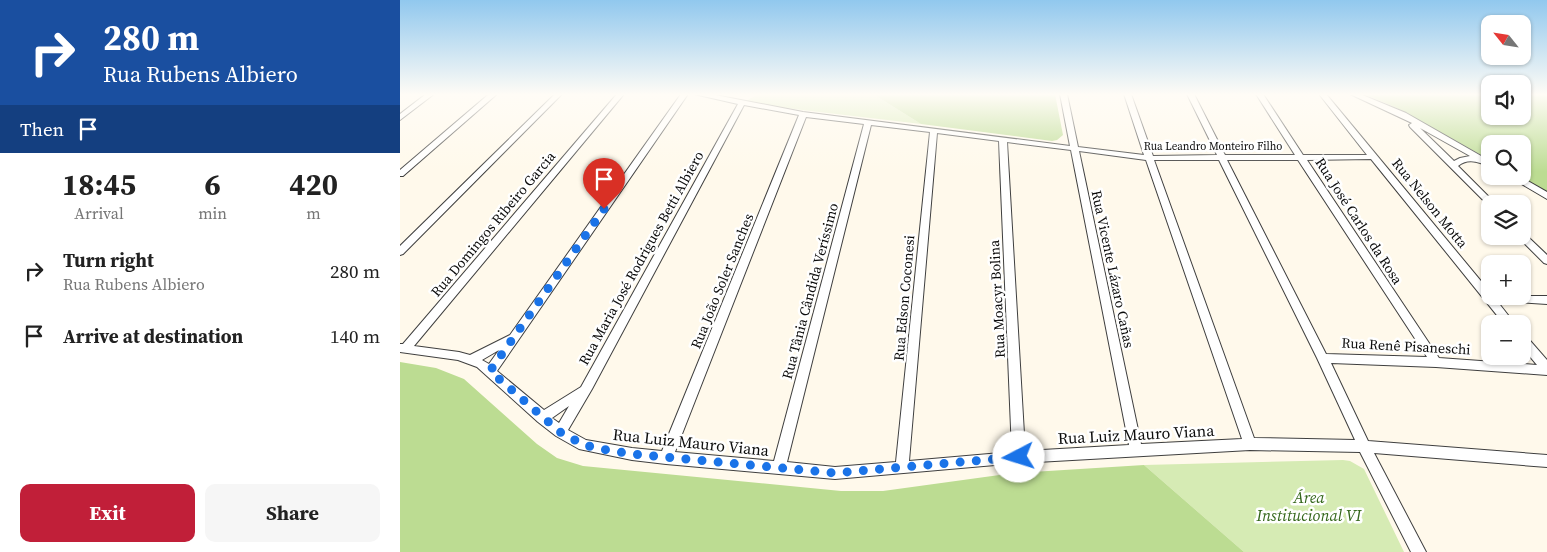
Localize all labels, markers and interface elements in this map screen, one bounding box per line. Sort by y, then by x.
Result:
text: 280 m [103,14,199,62]
north arrow [1481,15,1531,65]
map controls [1481,15,1531,365]
icon: right [20,20,85,85]
text: Rua Rubens Albiero [103,59,298,89]
button: sound [1481,75,1531,125]
icon: arrive [74,115,102,143]
text: Then [20,116,64,142]
button: search [1481,135,1531,185]
street label: Rua Leandro Monteiro Filho [1144,139,1282,154]
street label: Rua Domingos Ribeiro Garcia [426,146,561,301]
street label: Rua Maria José Rodrigues Betti Albiero [574,147,709,369]
street label: Rua José Carlos da Rosa [1310,154,1408,289]
street label: Rua Nelson Motta [1387,154,1473,253]
pin [583,158,625,209]
text: 18:45 [62,164,136,205]
text: 6 [204,164,221,205]
text: 420 [289,164,338,205]
icon: arrive [590,165,618,193]
street label: Rua Vicente Lázaro Cañas [1086,188,1140,350]
button: layers [1481,195,1531,245]
street label: Rua Tânia Cândida Veríssimo [777,200,843,381]
text: Arrival [74,202,124,224]
text: min [198,202,227,224]
text: m [306,202,321,224]
street label: Rua João Soler Sanches [686,210,758,352]
street label: Rua Edson Coconesi [889,234,919,362]
street label: Rua Moacyr Bolina [984,239,1010,359]
text: Turn right [63,247,154,273]
button: + [1481,255,1531,305]
icon: right [20,257,48,285]
text: 280 m [330,258,380,284]
text: Rua Rubens Albiero [63,273,205,295]
button: − [1481,315,1531,365]
icon: arrive [20,322,48,350]
text: Arrive at destination [63,323,243,349]
text: 140 m [330,323,380,349]
street label: Rua Renê Pisaneschi [1341,333,1471,359]
street label: Rua Luiz Mauro Viana [1057,419,1216,449]
street label: Rua Luiz Mauro Viana [612,423,771,461]
position arrow [992,430,1044,482]
button: Exit [20,484,195,542]
button: Share [205,484,380,542]
park label: Área Institucional VI [1256,486,1363,526]

